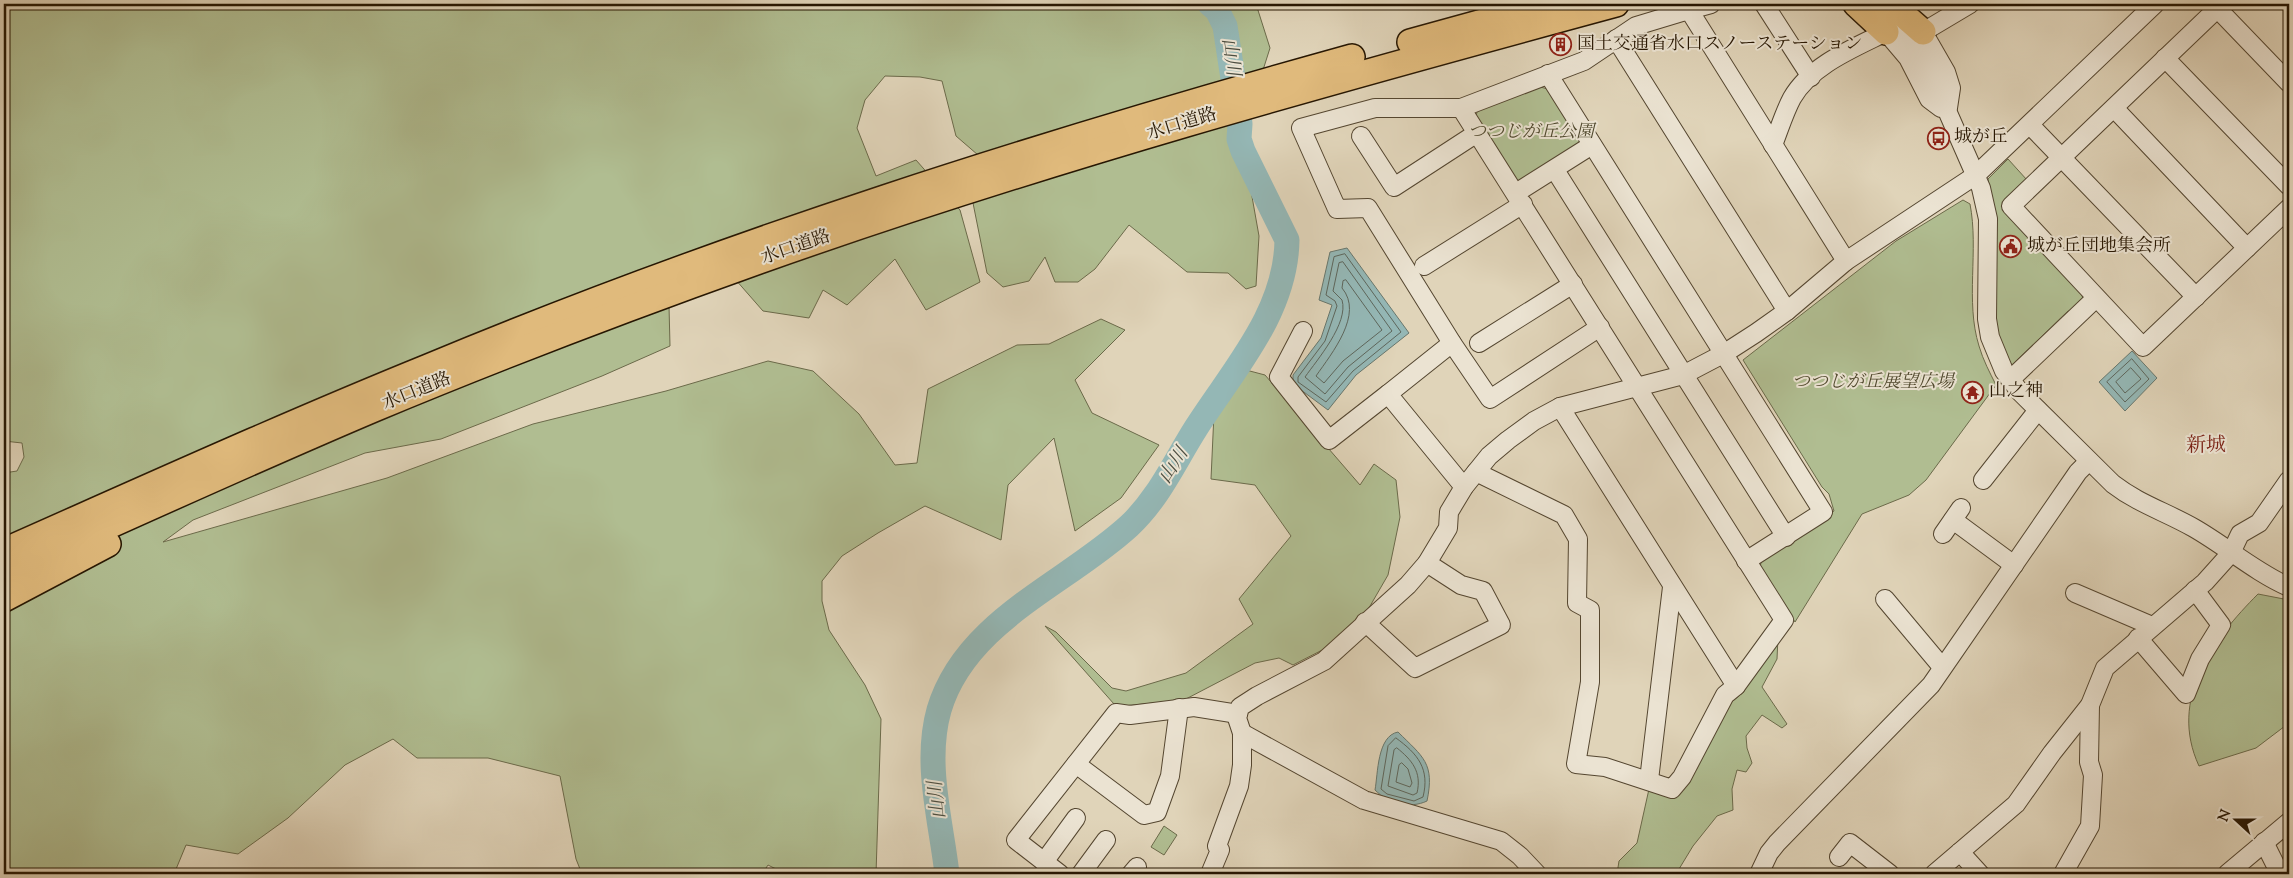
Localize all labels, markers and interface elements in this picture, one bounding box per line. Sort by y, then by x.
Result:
place label: 国土交通省水口スノーステーション [1577,32,1862,58]
building icon: 国土交通省水口スノーステーション [1549,33,1573,57]
water label: 山川 [1214,36,1246,80]
street label: 水口道路 [1144,102,1220,148]
park label: つつじが丘公園 [1468,120,1597,146]
place label: 城が丘 [1954,125,2008,151]
bus stop icon: 城が丘 [1926,126,1950,150]
street label: 水口道路 [758,224,834,272]
place label: 城が丘団地集会所 [2027,234,2171,260]
public building icon: 城が丘団地集会所 [1999,235,2023,259]
street label: 水口道路 [379,366,455,418]
park label: つつじが丘展望広場 [1792,370,1956,396]
place label: 山之神 [1989,379,2043,405]
temple icon: 山之神 [1961,380,1985,404]
district label: 新城 [2186,432,2226,461]
water label: 山川 [1152,441,1197,489]
water label: 山川 [922,778,953,820]
north arrow [2210,796,2260,846]
text: N [2214,807,2237,825]

